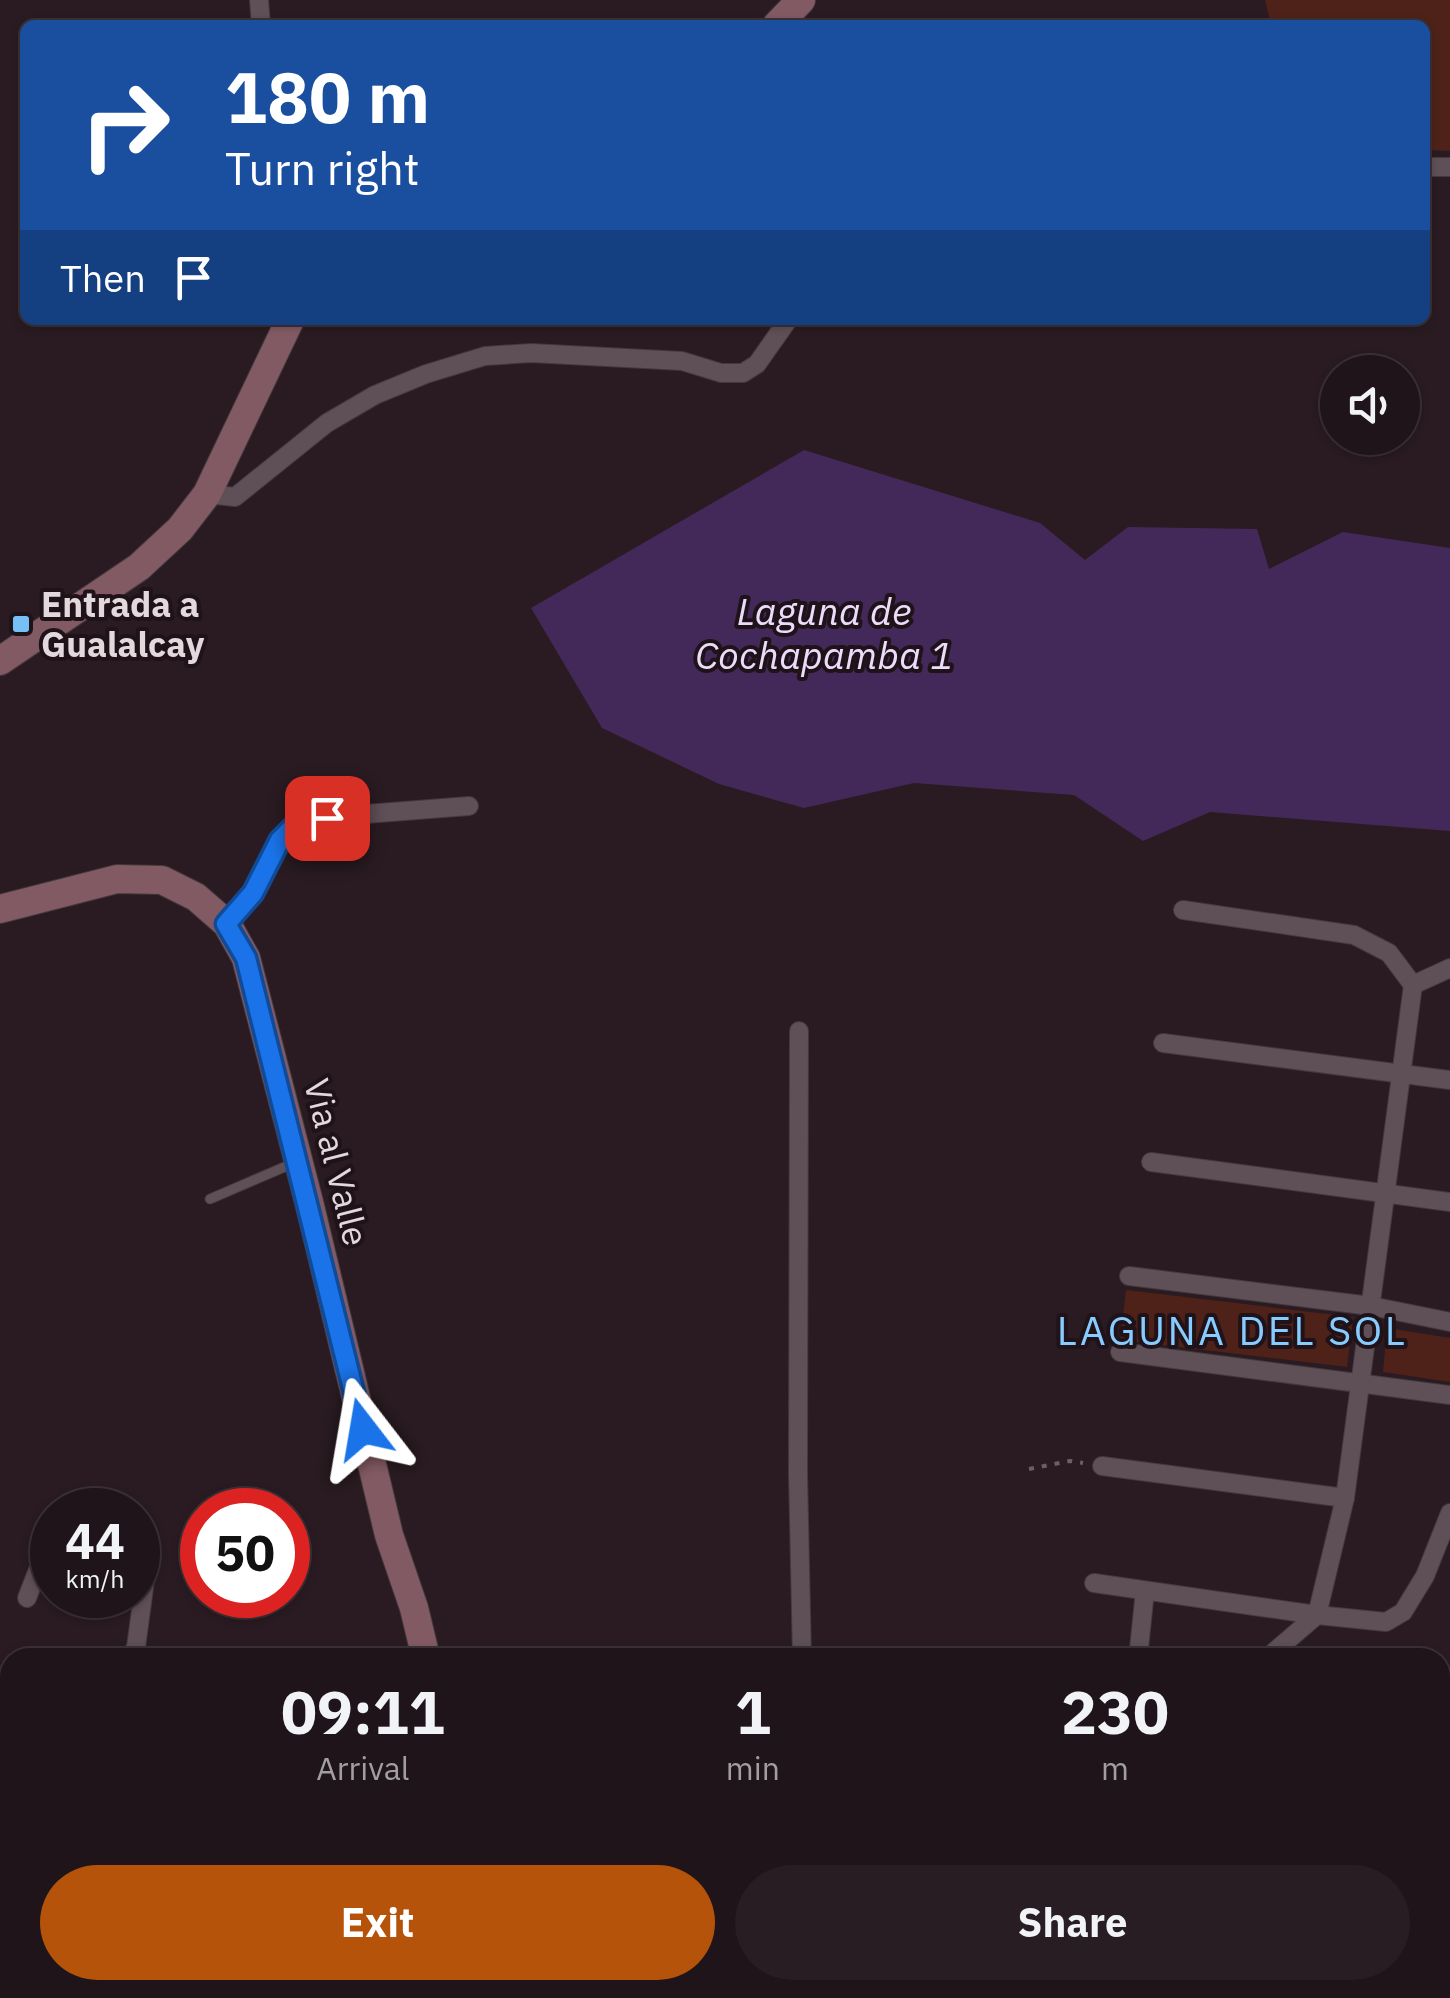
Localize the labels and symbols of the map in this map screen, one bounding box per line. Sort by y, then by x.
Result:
place label: Entrada a Gualalcay [41,581,205,667]
water label: Laguna de Cochapamba 1 [695,586,953,679]
marker: Entrada a Gualalcay [10,613,32,635]
pin [285,776,370,861]
street label: Via al Valle [294,1074,380,1250]
district label: LAGUNA DEL SOL [1057,1304,1407,1356]
position arrow [311,1377,415,1481]
speed limit sign: 50 [180,1488,310,1618]

